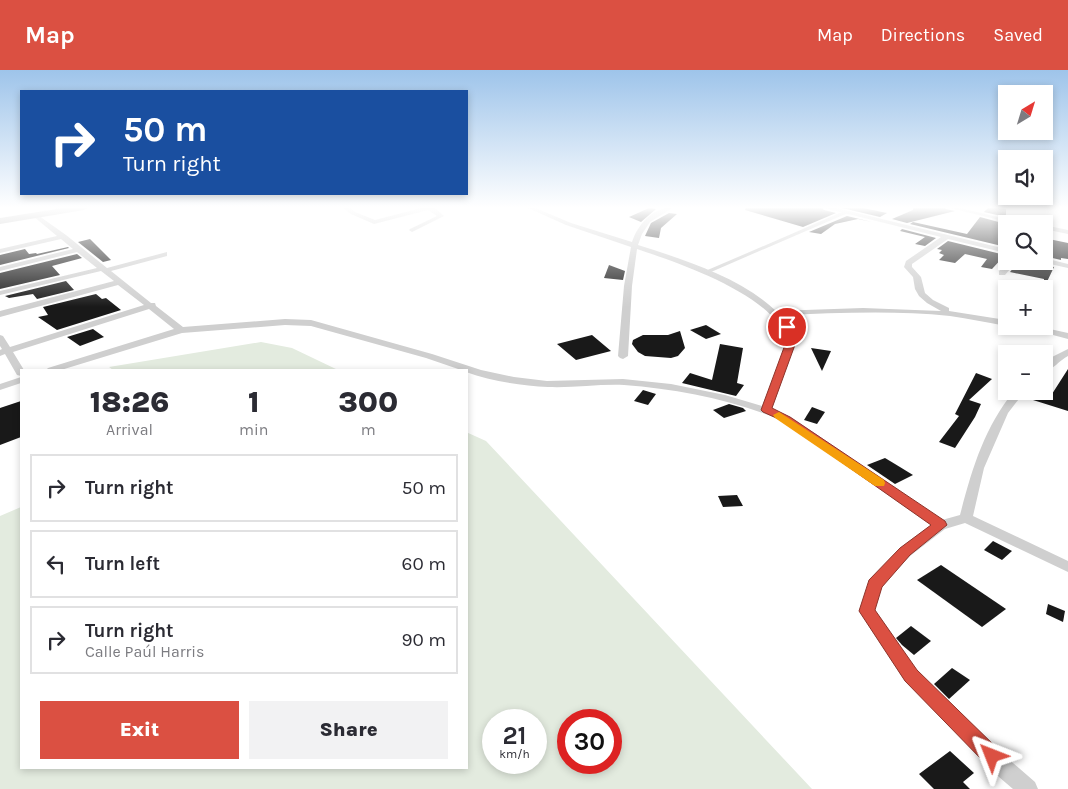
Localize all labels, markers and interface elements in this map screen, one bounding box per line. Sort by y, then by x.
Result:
text: Map [25,21,75,49]
text: Map [817,24,853,46]
text: Directions [881,24,965,46]
text: Saved [993,24,1043,46]
north arrow [998,85,1052,140]
map controls [998,85,1053,400]
text: 50 m [123,109,208,150]
icon: right [40,110,105,175]
button: sound [998,150,1053,205]
text: Turn right [123,151,221,177]
button: search [998,215,1053,270]
button: + [998,280,1053,335]
pin [766,306,808,348]
icon: arrive [773,313,801,341]
button: − [998,345,1053,400]
text: 18:26 [90,384,169,420]
text: 1 [248,384,259,420]
text: 300 [338,384,398,420]
text: Arrival [106,420,153,439]
text: min [239,420,268,439]
text: m [361,420,376,439]
icon: right [42,474,70,502]
text: Turn right [85,477,174,499]
text: 50 m [402,477,446,499]
icon: left [42,550,70,578]
text: Turn left [85,553,160,575]
text: 60 m [402,553,446,575]
text: Turn right [85,620,174,642]
icon: right [42,626,70,654]
text: 90 m [401,629,446,651]
text: Calle Paúl Harris [85,642,204,661]
button: Exit [40,701,239,759]
button: Share [249,701,448,759]
speed limit sign: 30 [557,709,622,774]
text: 21 [502,721,527,750]
position arrow [965,729,1017,781]
text: km/h [499,747,530,761]

